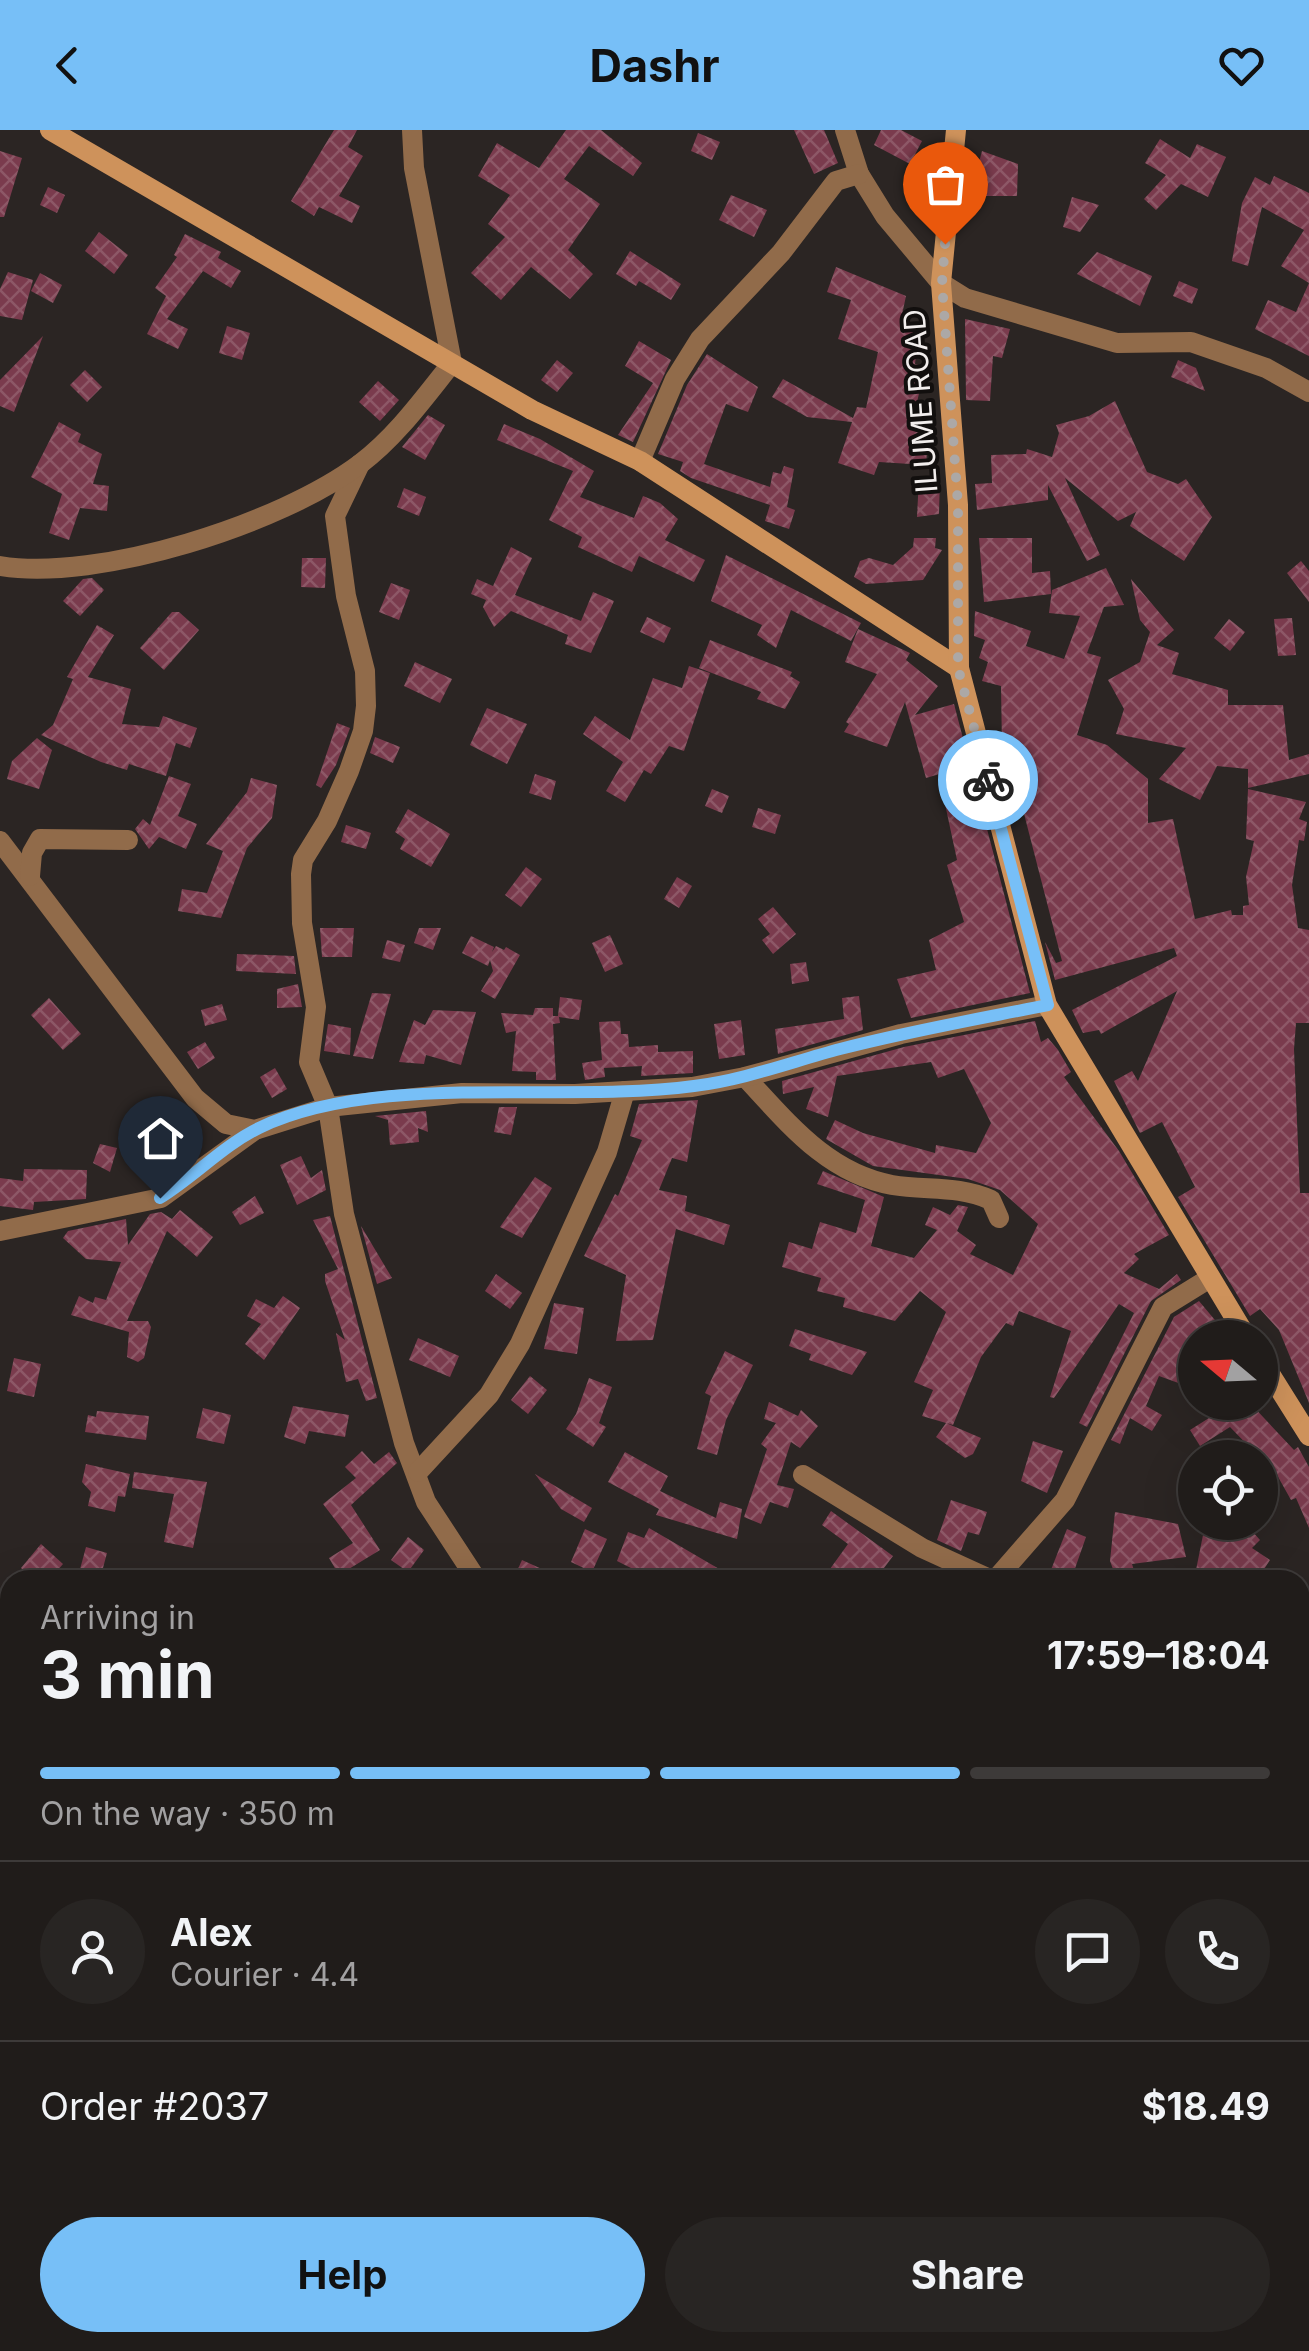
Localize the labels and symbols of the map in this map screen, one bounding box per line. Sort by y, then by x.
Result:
pin [903,142,988,245]
street label: ILUME ROAD [896,308,944,494]
courier [938,730,1038,830]
pin [118,1096,203,1199]
north arrow [1178,1320,1278,1420]

